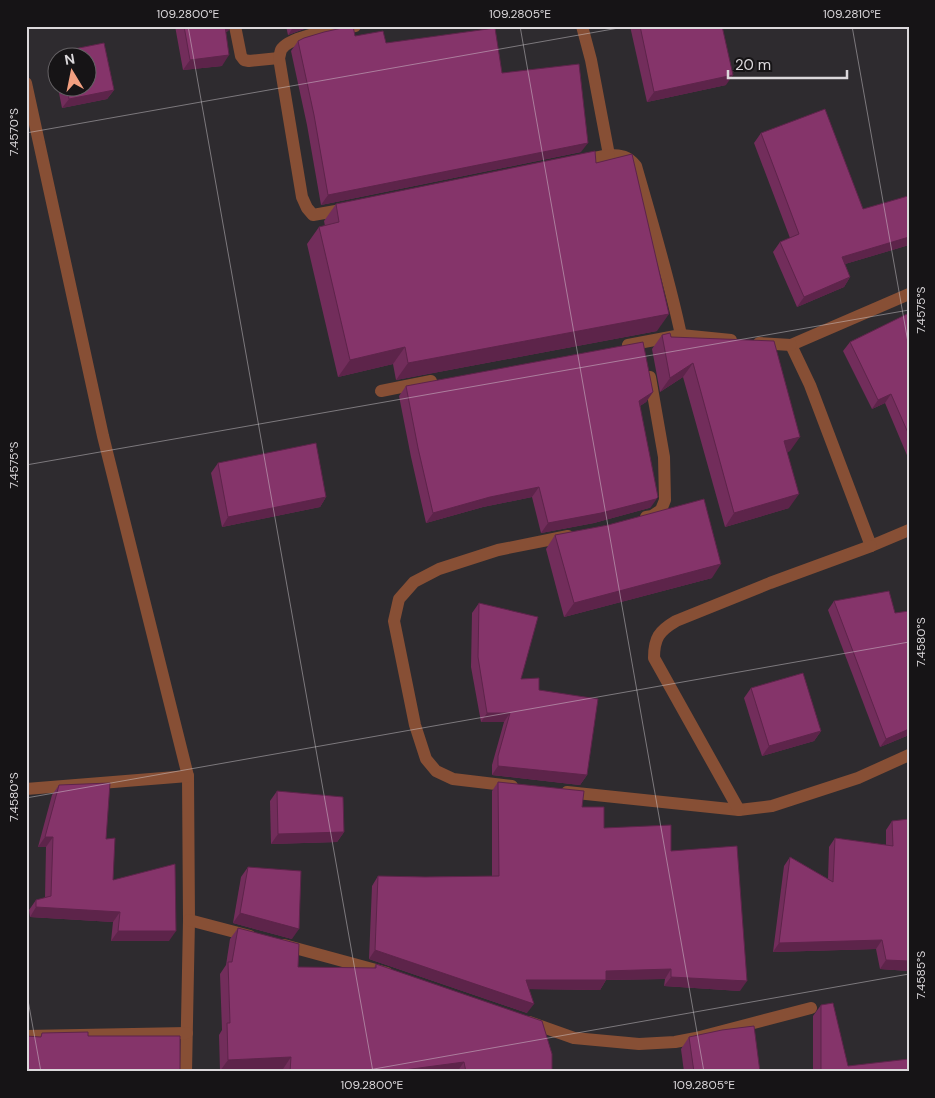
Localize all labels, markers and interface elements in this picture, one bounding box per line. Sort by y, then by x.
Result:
text: 109.2800°E [157,6,220,22]
text: 109.2805°E [489,6,551,22]
text: 109.2810°E [823,6,881,22]
north arrow [48,48,98,98]
scale bar [728,48,846,80]
text: N [63,49,76,69]
text: 20 m [735,55,771,75]
text: 7.4570°S [6,108,22,156]
text: 7.4575°S [913,287,929,333]
text: 7.4575°S [6,442,22,488]
text: 7.4580°S [913,617,929,667]
text: 7.4580°S [6,772,22,822]
text: 7.4585°S [913,951,929,999]
text: 109.2800°E [341,1077,404,1093]
text: 109.2805°E [673,1077,735,1093]

